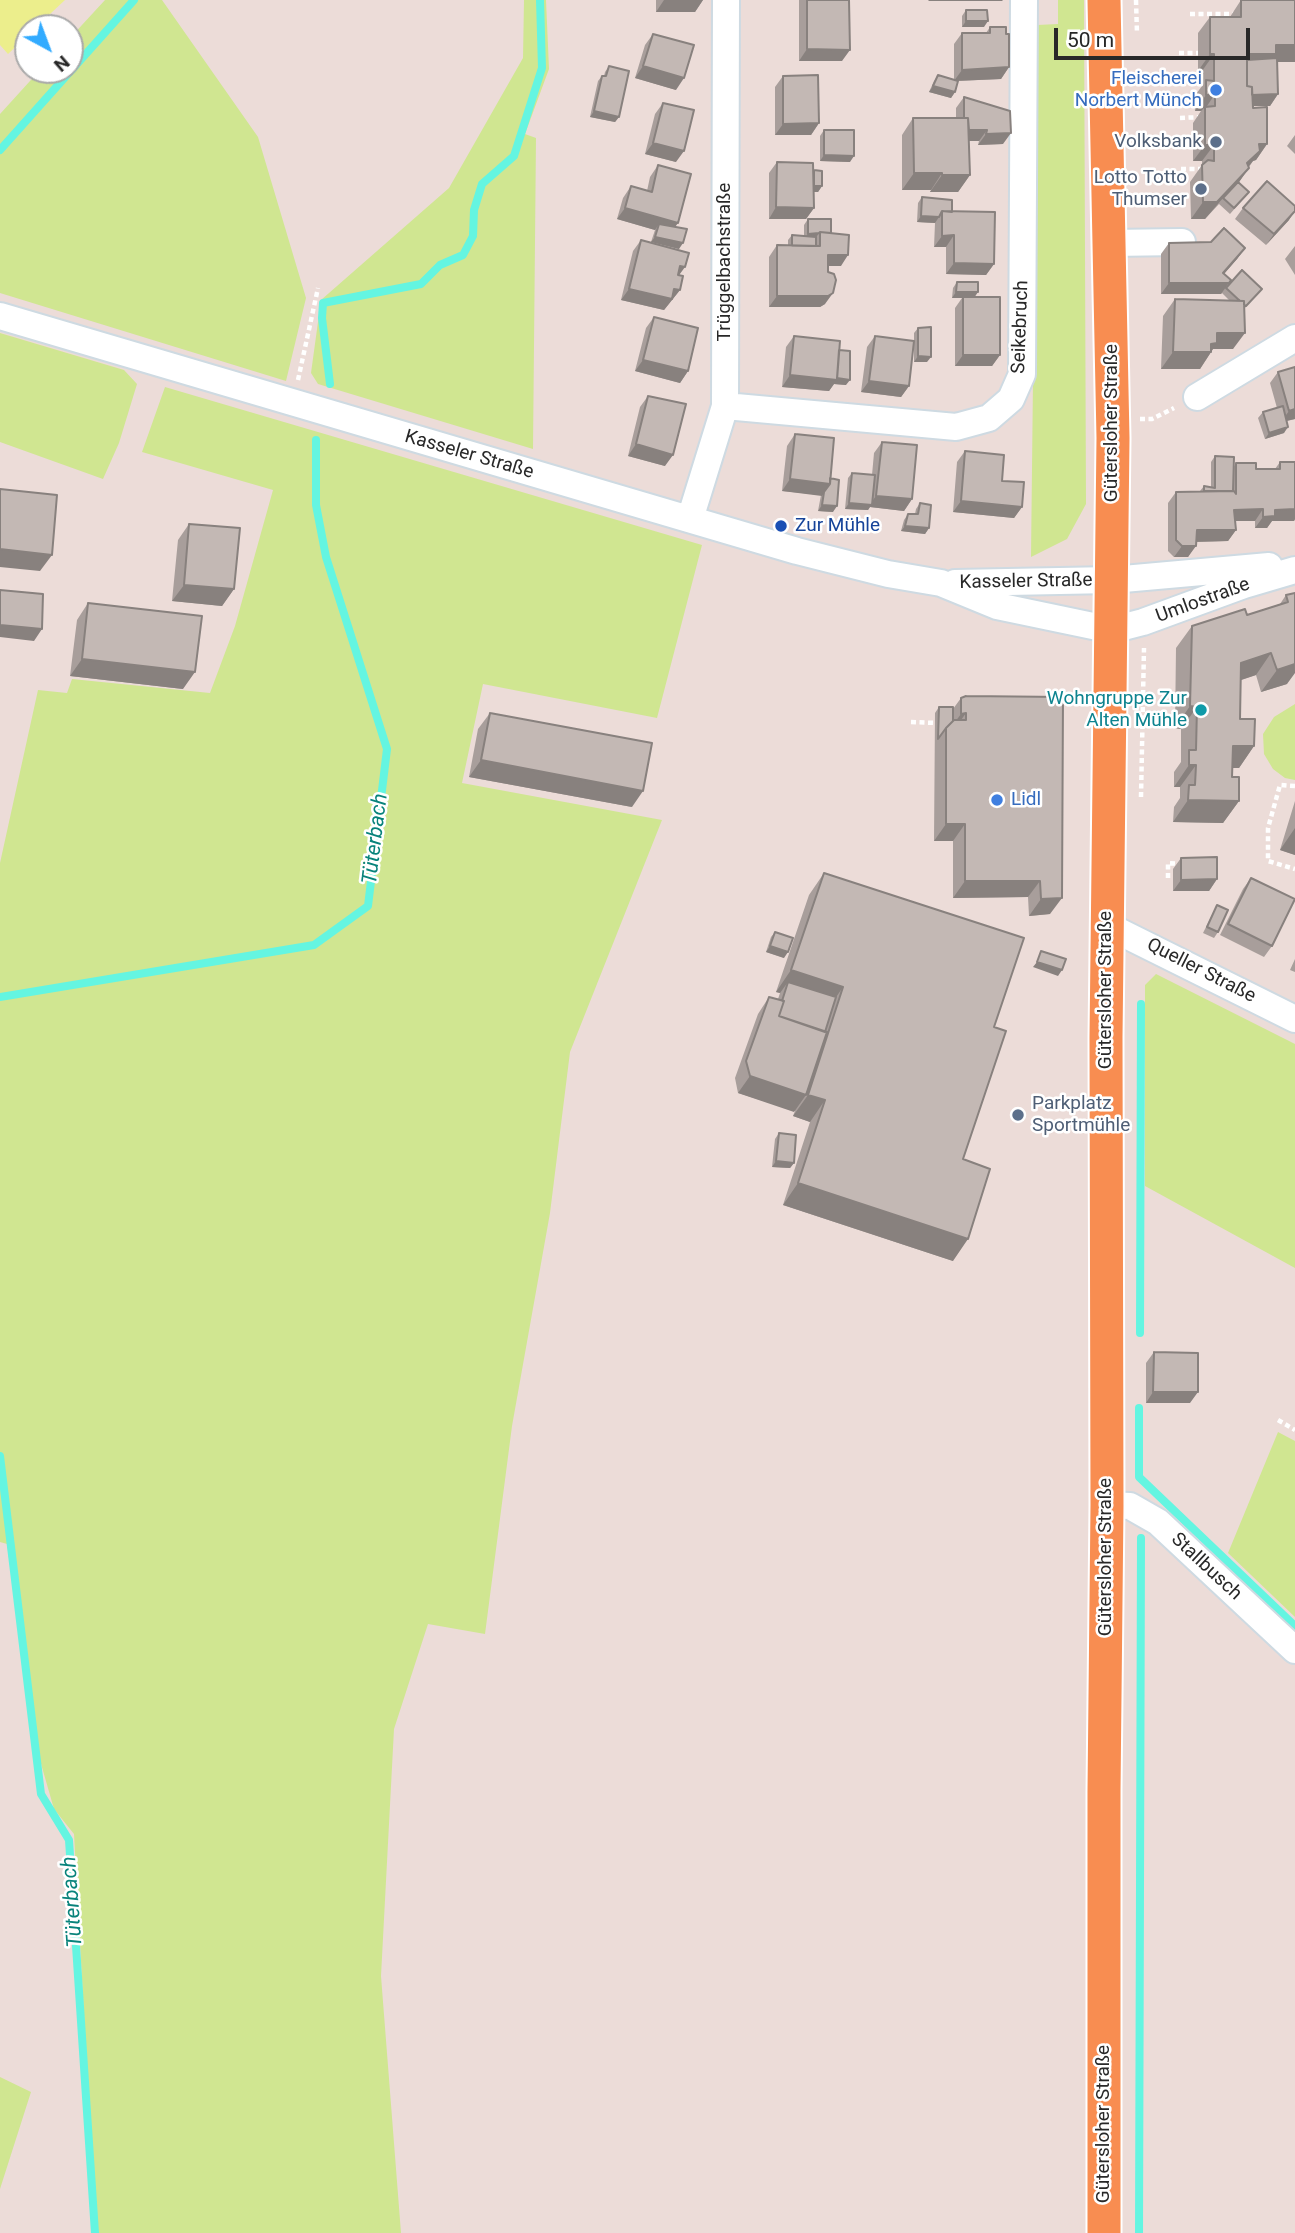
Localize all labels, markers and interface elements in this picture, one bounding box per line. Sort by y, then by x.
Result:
north arrow [14,14,84,84]
scale bar [1057,14,1253,58]
text: 50 m [1067,28,1114,52]
text: N [49,51,74,77]
place label: Fleischerei Norbert Münch [1075,68,1202,112]
marker: Fleischerei Norbert Münch [1208,82,1224,98]
place label: Volksbank [1114,131,1202,153]
marker: Volksbank [1208,134,1224,150]
place label: Lotto Totto Thumser [1094,167,1187,211]
marker: Lotto Totto Thumser [1193,181,1209,197]
street label: Trüggelbachstraße [714,183,736,341]
street label: Seikebruch [1008,280,1034,374]
street label: Gütersloher Straße [1101,344,1123,502]
street label: Kasseler Straße [402,426,536,484]
place label: Zur Mühle [795,515,880,537]
marker: Zur Mühle [773,518,789,534]
street label: Kasseler Straße [959,569,1093,595]
street label: Umlostraße [1153,573,1253,629]
place label: Wohngruppe Zur Alten Mühle [1047,688,1187,732]
marker: Wohngruppe Zur Alten Mühle [1193,702,1209,718]
place label: Lidl [1011,789,1041,811]
water label: Tüterbach [358,792,394,886]
marker: Lidl [989,792,1005,808]
street label: Gütersloher Straße [1095,911,1117,1069]
street label: Queller Straße [1143,934,1259,1008]
place label: Parkplatz Sportmühle [1032,1093,1130,1137]
marker: Parkplatz Sportmühle [1010,1107,1026,1123]
street label: Gütersloher Straße [1095,1478,1117,1636]
street label: Stallbusch [1166,1529,1246,1605]
water label: Tüterbach [57,1856,89,1948]
street label: Gütersloher Straße [1093,2045,1115,2203]

